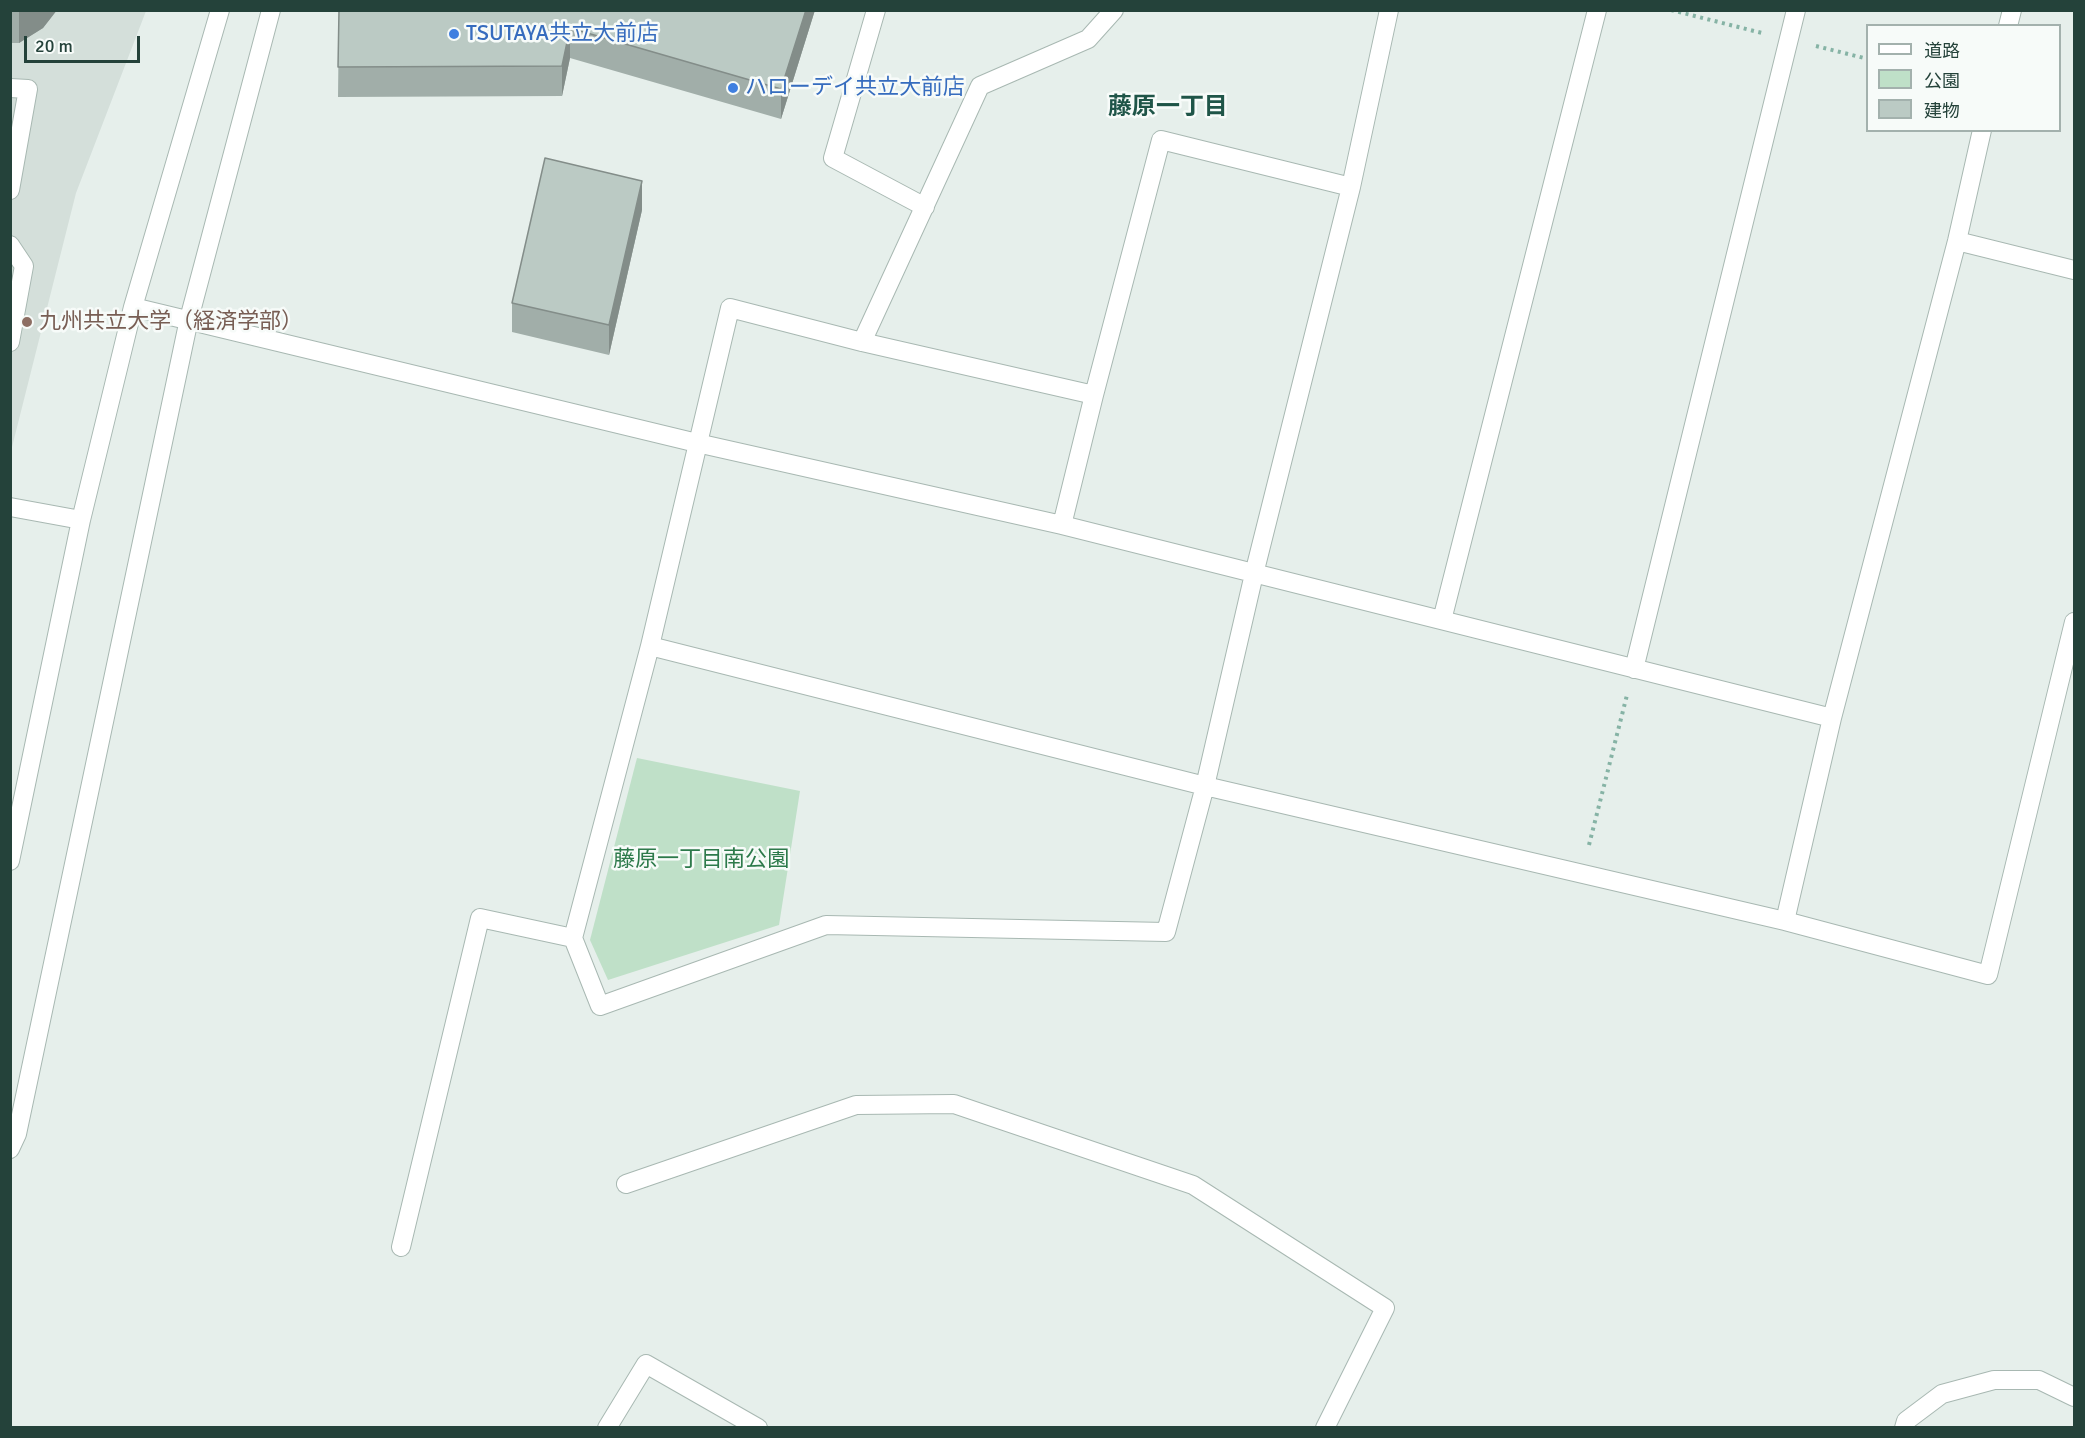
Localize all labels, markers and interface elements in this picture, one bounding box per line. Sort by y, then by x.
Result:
place label: TSUTAYA共立大前店 [466,21,659,47]
scale bar [27,24,142,62]
legend [1866,24,2061,132]
marker: TSUTAYA共立大前店 [447,27,461,41]
text: 20 m [35,35,73,57]
text: 道路 [1924,40,1960,62]
text: 公園 [1924,70,1960,92]
place label: ハローデイ共立大前店 [745,75,965,101]
marker: ハローデイ共立大前店 [726,81,740,95]
district label: 藤原一丁目 [1108,94,1228,122]
text: 建物 [1924,100,1960,122]
place label: 九州共立大学（経済学部） [39,309,303,335]
marker: 九州共立大学（経済学部） [20,315,34,329]
park label: 藤原一丁目南公園 [613,847,789,873]

